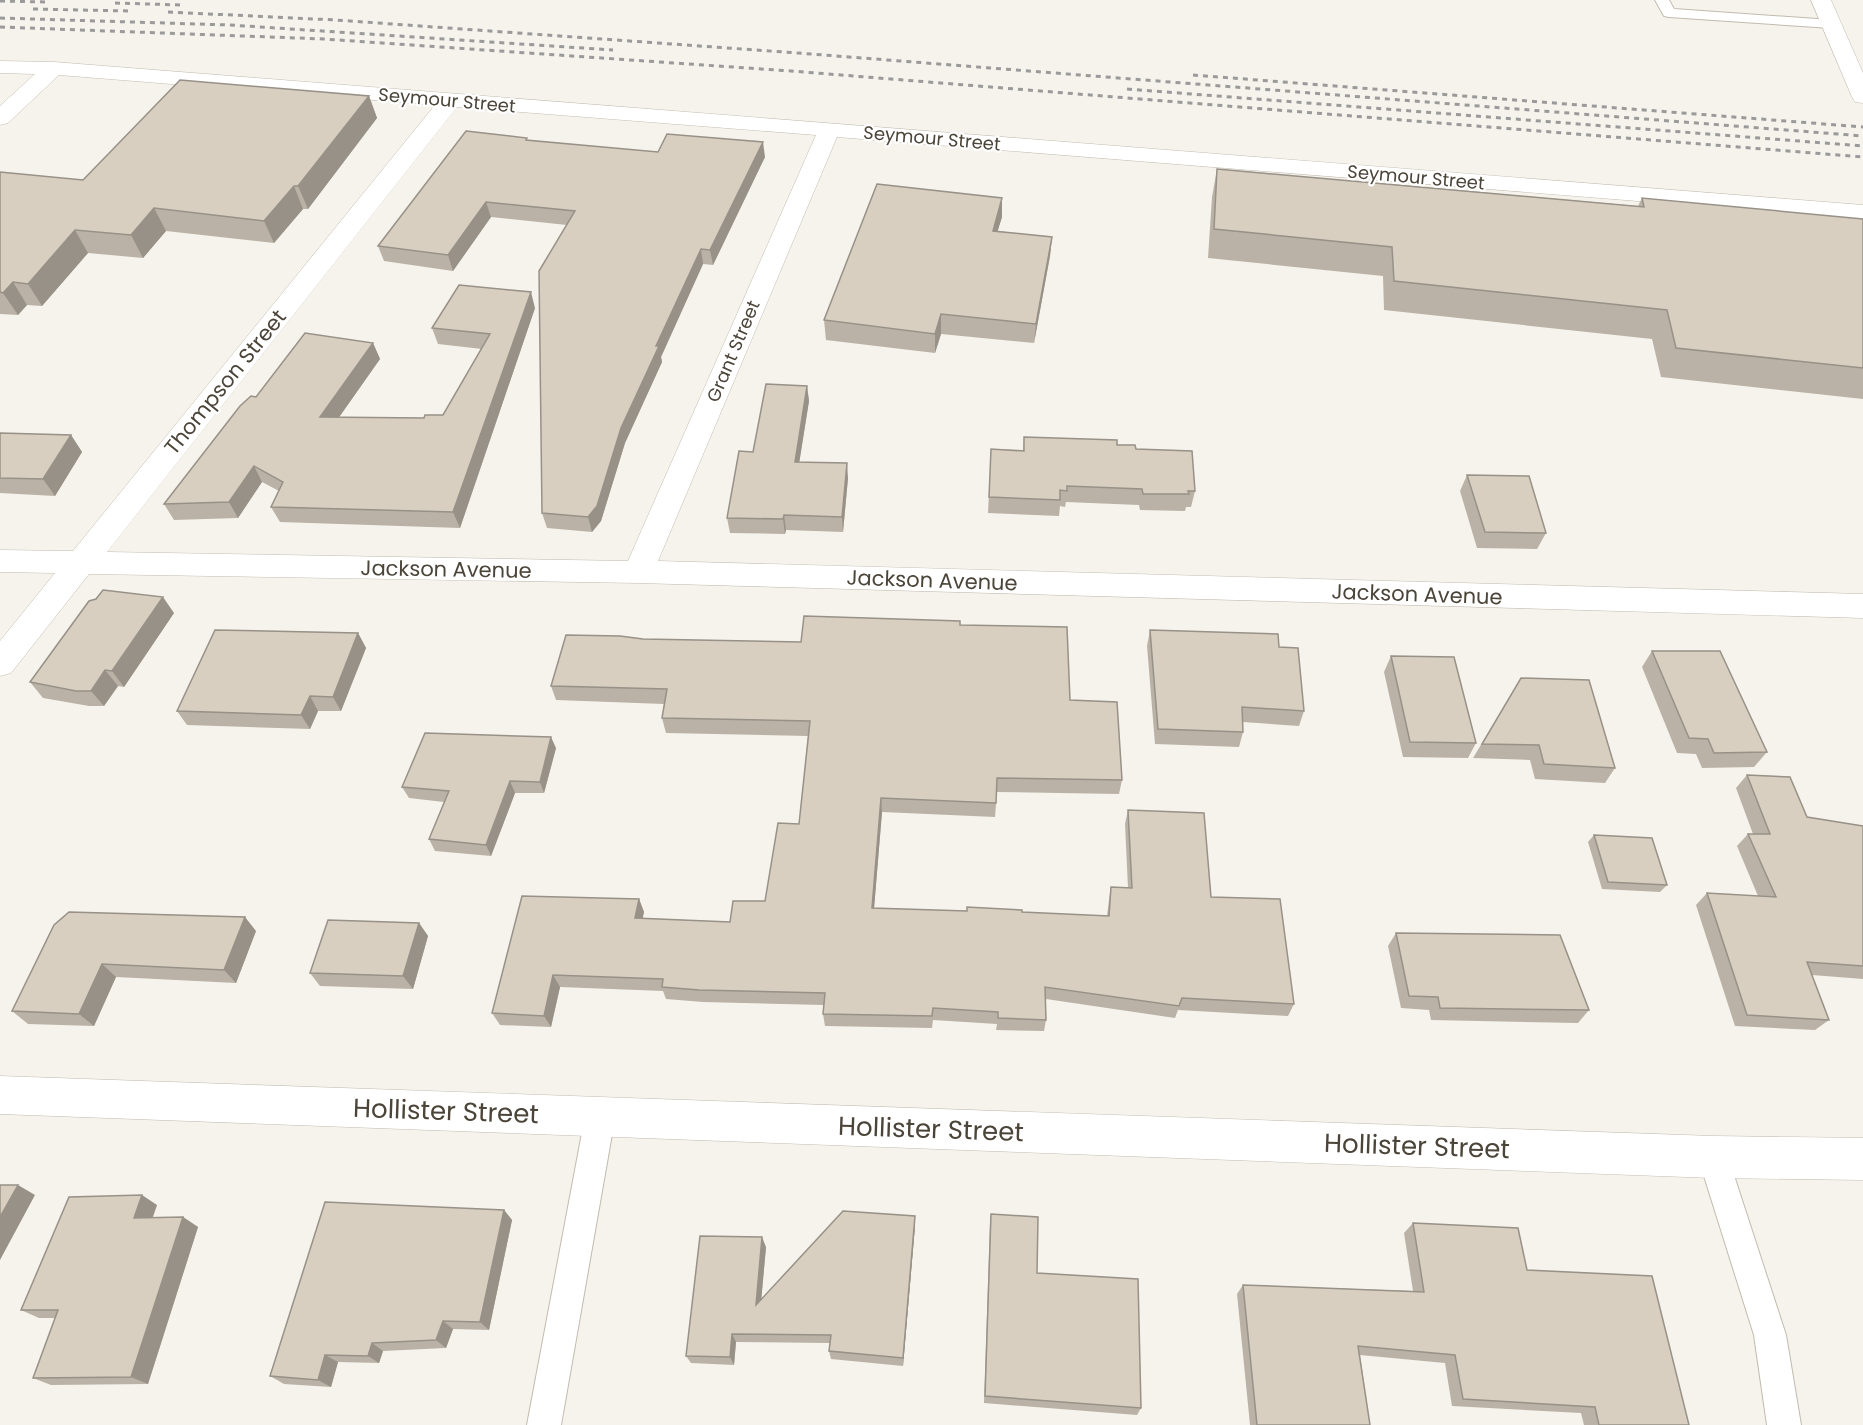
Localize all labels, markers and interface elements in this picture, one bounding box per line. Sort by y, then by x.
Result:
street label: Seymour Street [377,82,517,118]
street label: Seymour Street [862,120,1002,156]
street label: Seymour Street [1346,159,1486,195]
street label: Grant Street [700,296,766,406]
street label: Thompson Street [157,303,293,461]
street label: Jackson Avenue [360,553,532,585]
street label: Jackson Avenue [846,563,1018,597]
street label: Jackson Avenue [1331,577,1503,611]
street label: Hollister Street [353,1090,539,1132]
street label: Hollister Street [838,1108,1024,1150]
street label: Hollister Street [1324,1125,1510,1167]

